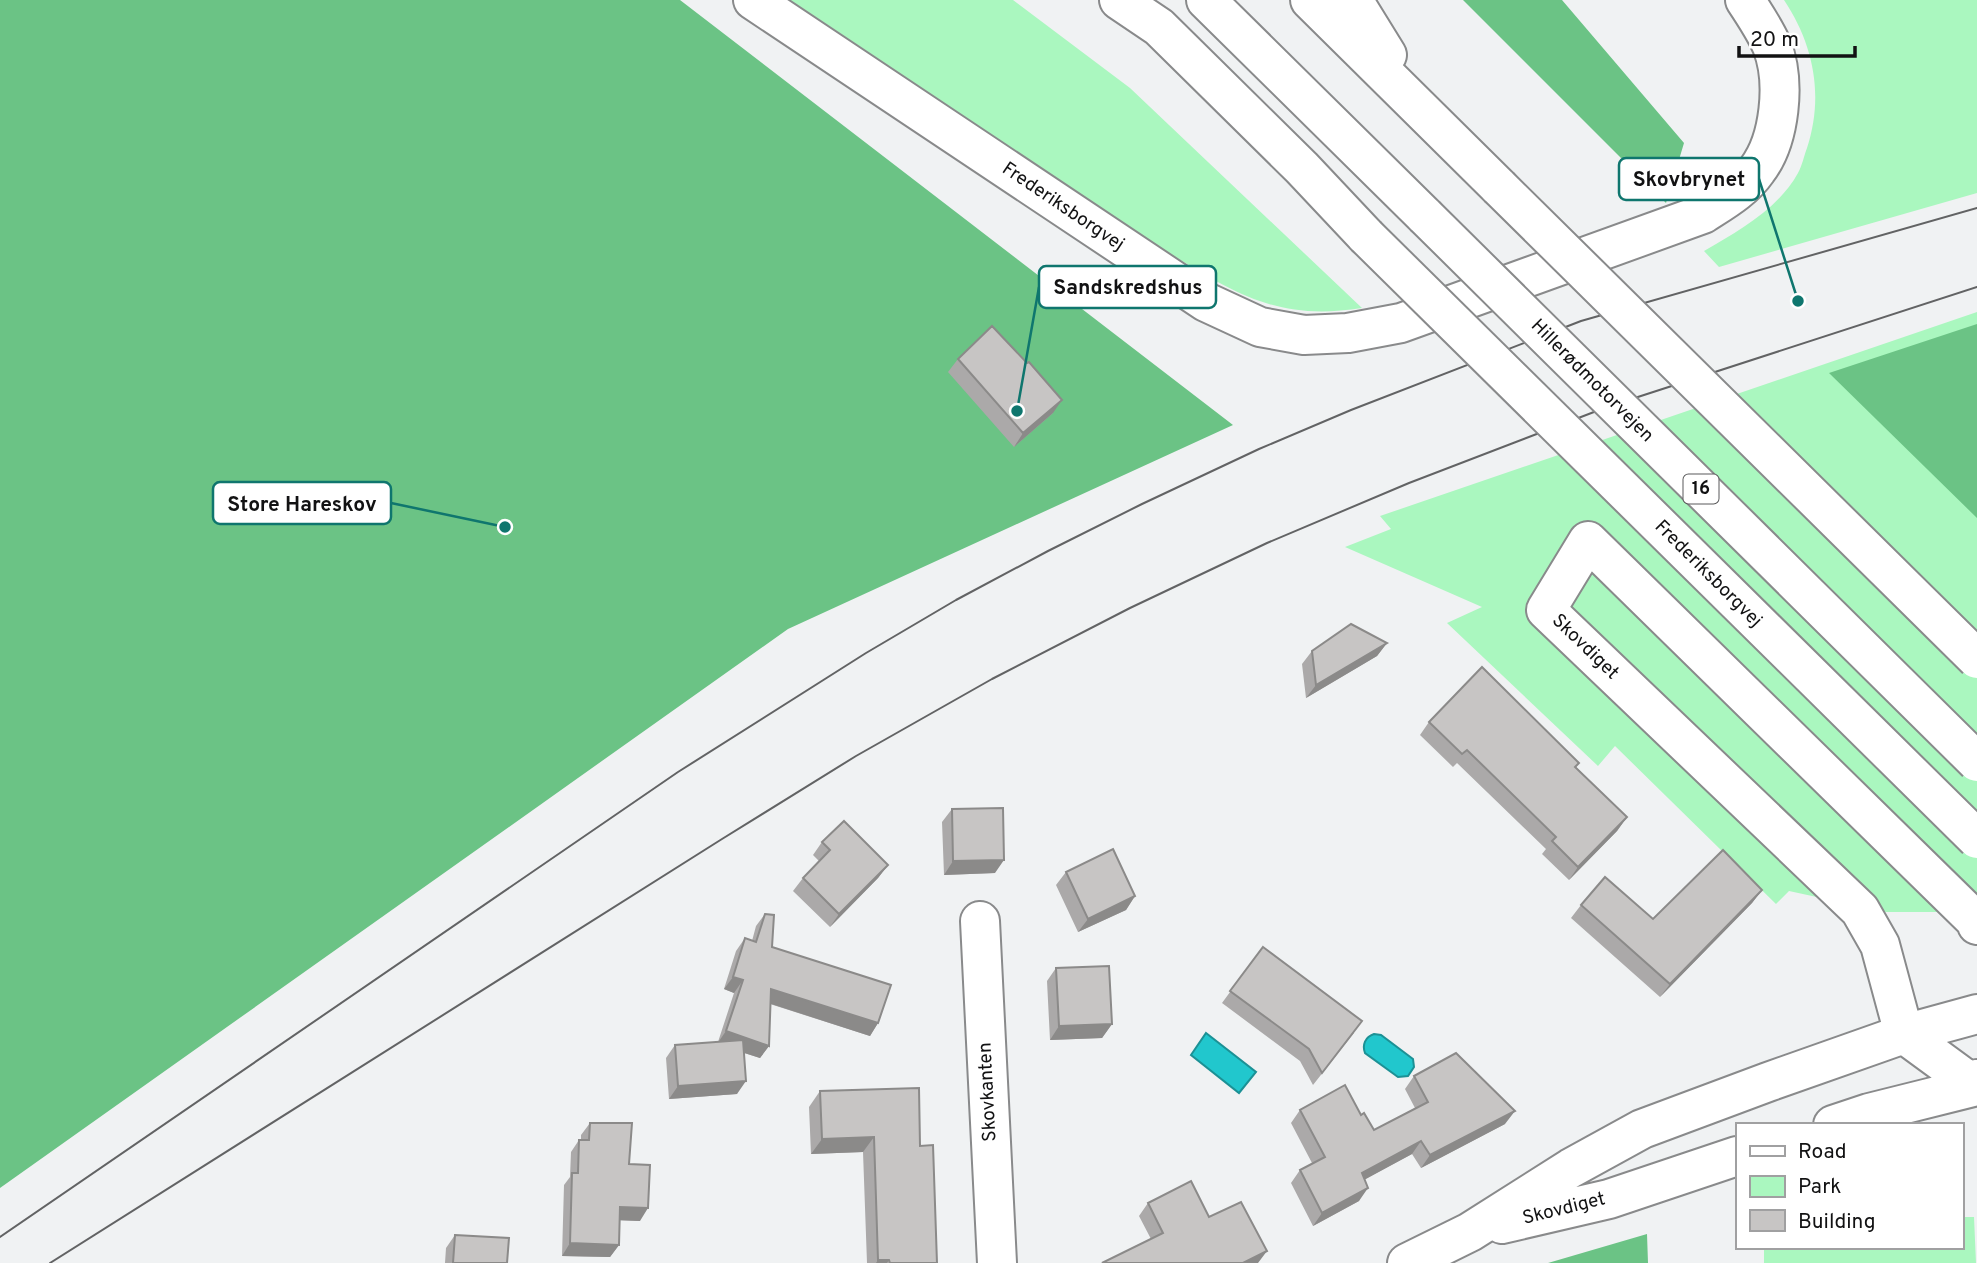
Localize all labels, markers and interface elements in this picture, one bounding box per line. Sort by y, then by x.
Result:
scale bar [1739,14,1854,58]
text: 20 m [1750,27,1799,54]
street label: Frederiksborgvej [997,157,1129,257]
callout: Skovbrynet [1619,158,1759,200]
text: Skovbrynet [1633,167,1745,194]
callout: Sandskredshus [1039,266,1216,308]
text: Sandskredshus [1053,275,1203,302]
street label: Hillerødmotorvejen [1525,314,1659,448]
road number: 16 [1684,475,1718,504]
callout: Store Hareskov [213,482,391,524]
text: Store Hareskov [227,492,377,519]
street label: Frederiksborgvej [1649,515,1767,633]
street label: Skovdiget [1546,609,1624,685]
street label: Skovkanten [973,1042,1003,1142]
legend [1736,1123,1963,1249]
text: Road [1798,1139,1847,1166]
text: Park [1798,1174,1841,1201]
street label: Skovdiget [1520,1187,1608,1231]
text: Building [1798,1209,1876,1236]

